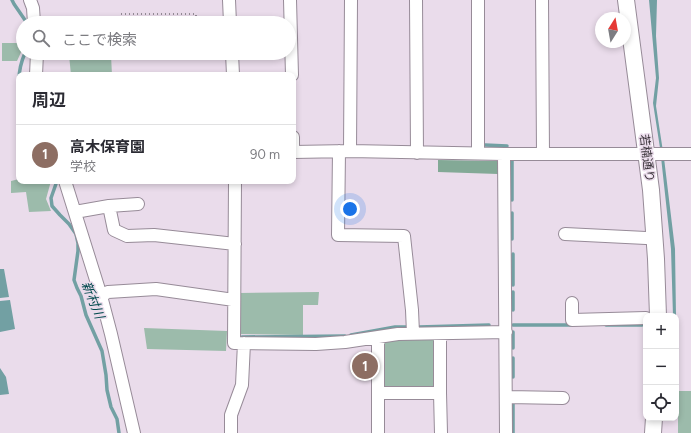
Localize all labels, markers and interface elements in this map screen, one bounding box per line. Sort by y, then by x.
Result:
north arrow [595,12,631,48]
search box [16,16,296,60]
icon: search [30,27,52,49]
text: ここで検索 [62,31,137,49]
text: 周辺 [32,90,66,110]
street label: 若楠通り [637,133,657,183]
text: 高木保育園 [70,138,145,156]
text: 1 [42,147,48,162]
text: 90 m [250,147,280,162]
text: 学校 [70,159,96,174]
your location [340,199,360,219]
water label: 新村川 [79,279,108,323]
map controls [643,313,679,421]
button: + [643,313,679,349]
button: − [643,349,679,385]
pin: 1 [352,351,378,381]
button: locate [643,385,679,421]

